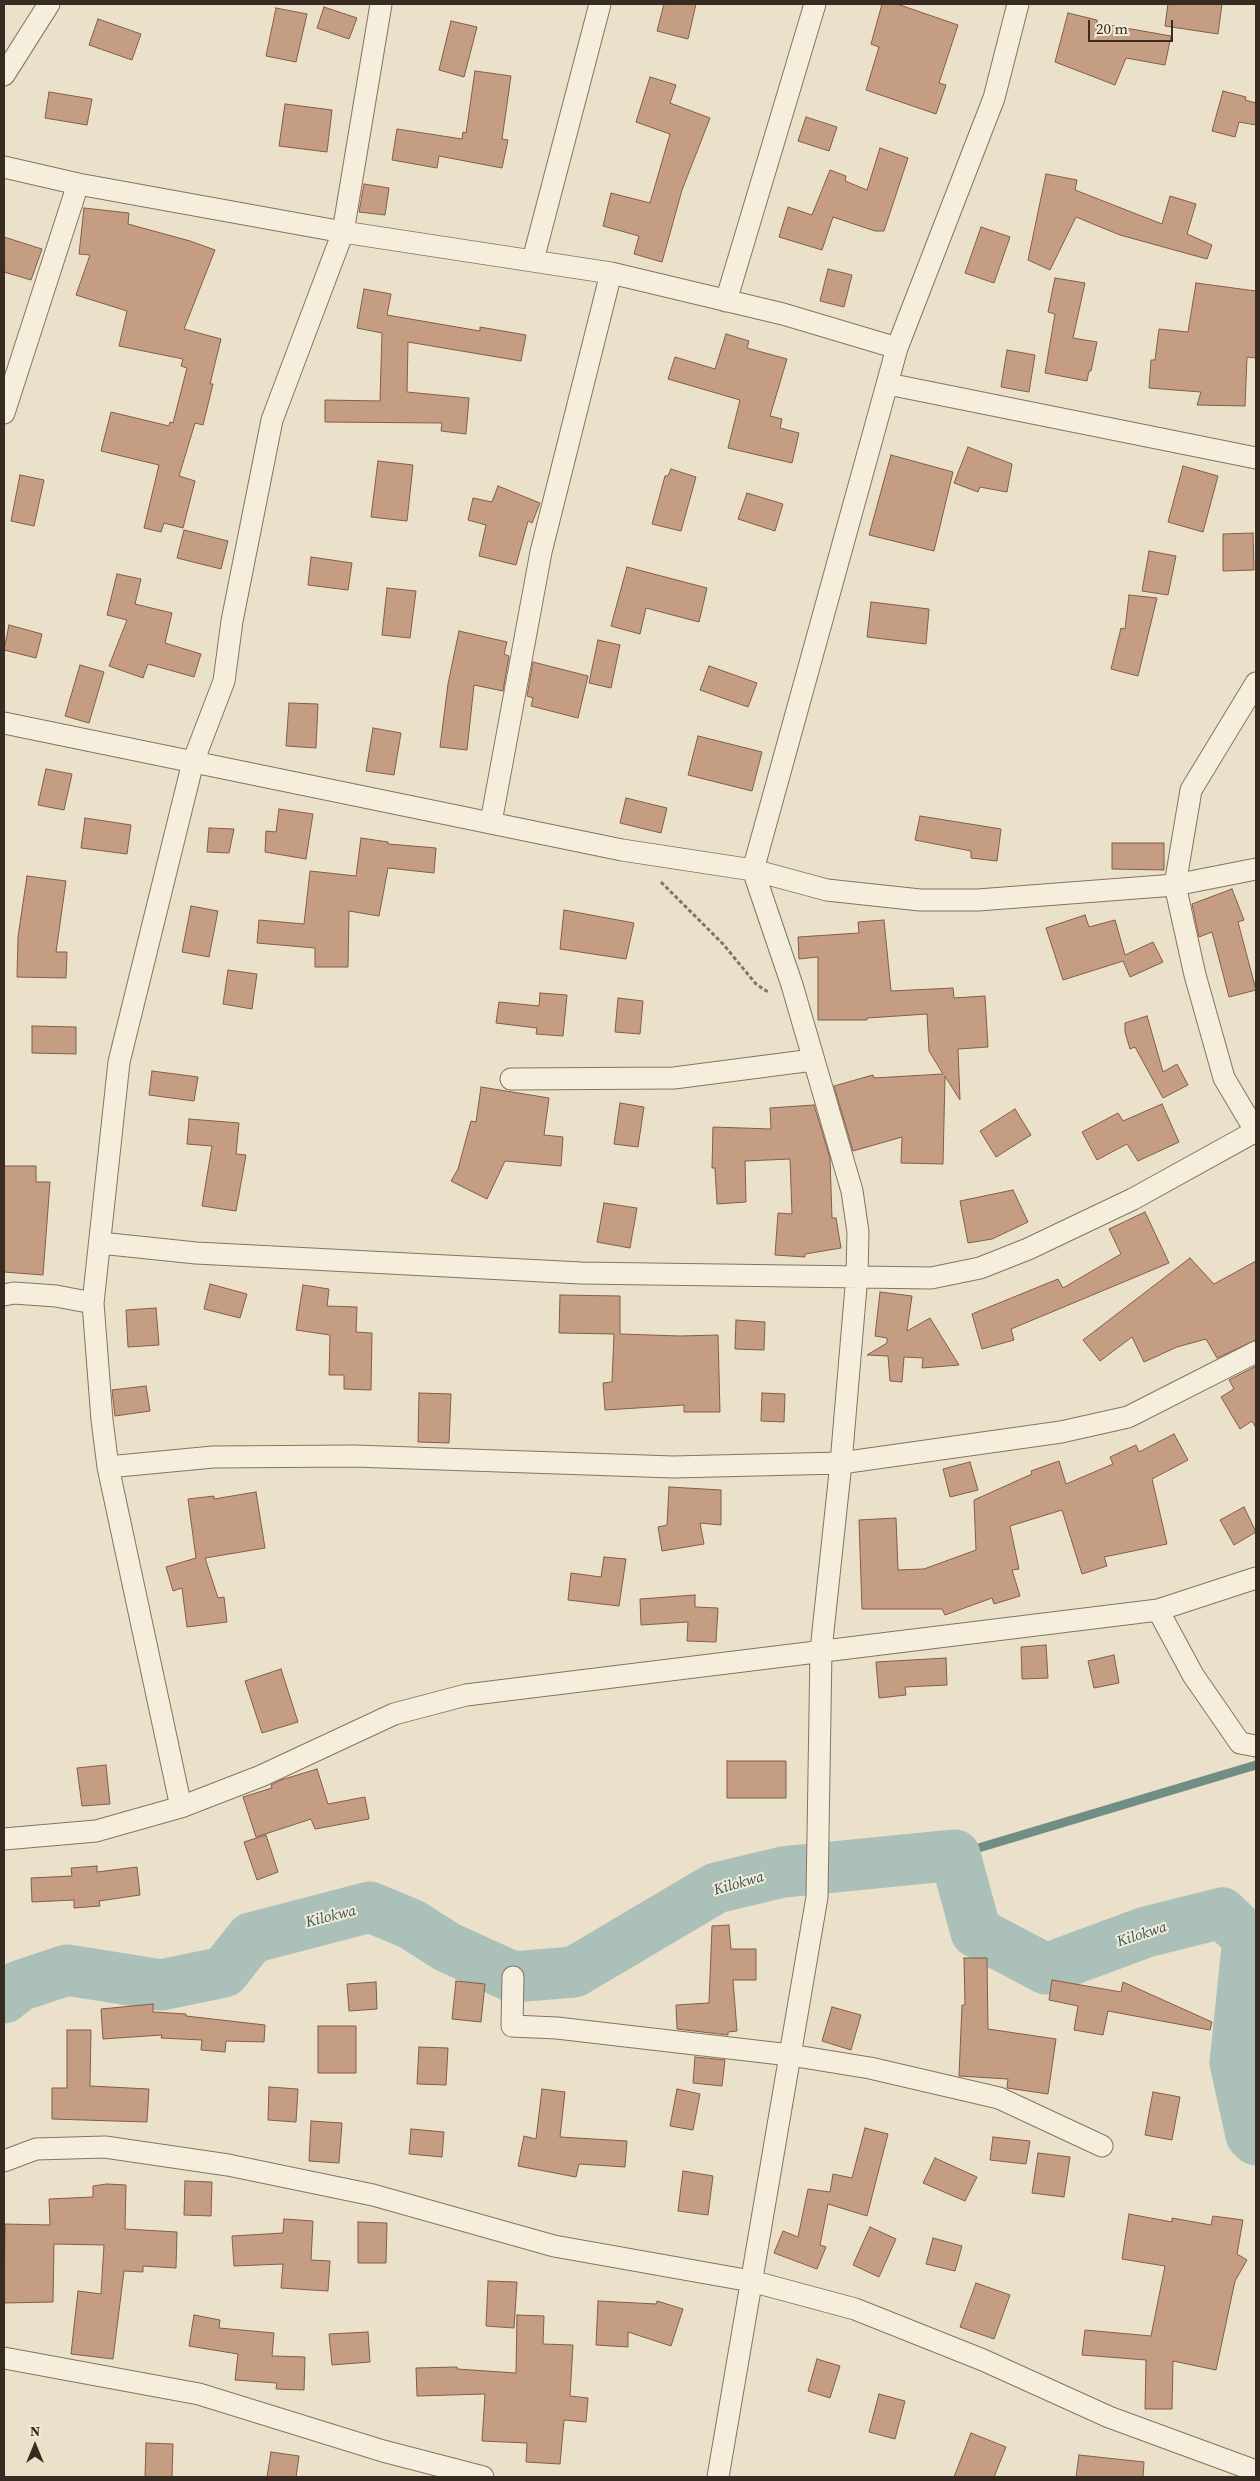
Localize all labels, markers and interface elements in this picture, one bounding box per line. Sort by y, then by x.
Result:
scale bar [1090,10,1175,42]
text: 20 m [1096,18,1128,39]
water label: Kilokwa [712,1868,766,1900]
water label: Kilokwa [304,1902,358,1932]
water label: Kilokwa [1115,1918,1169,1952]
north arrow [10,2421,60,2471]
text: N [30,2421,40,2441]

